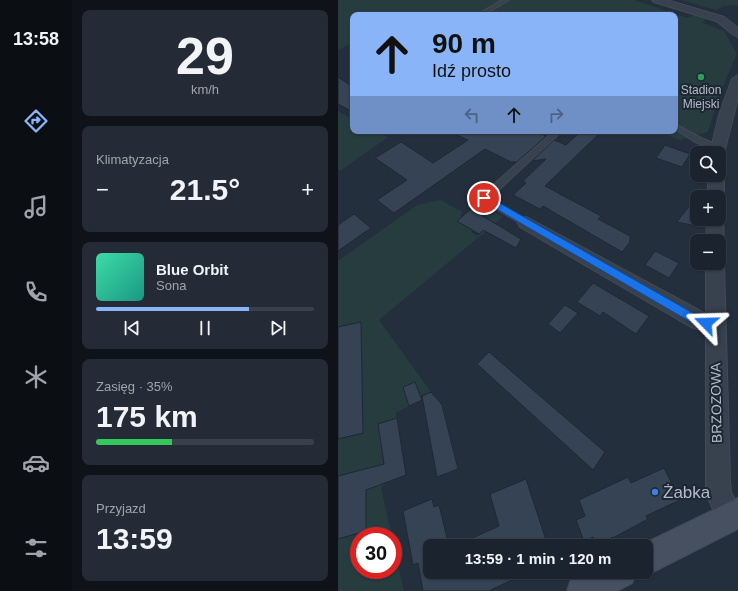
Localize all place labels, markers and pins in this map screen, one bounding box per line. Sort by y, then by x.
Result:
marker: Stadion Miejski [696,72,706,82]
place label: Stadion Miejski [681,83,721,111]
pin [467,181,501,215]
place label: Żabka [663,483,711,502]
marker: Żabka [650,487,660,497]

